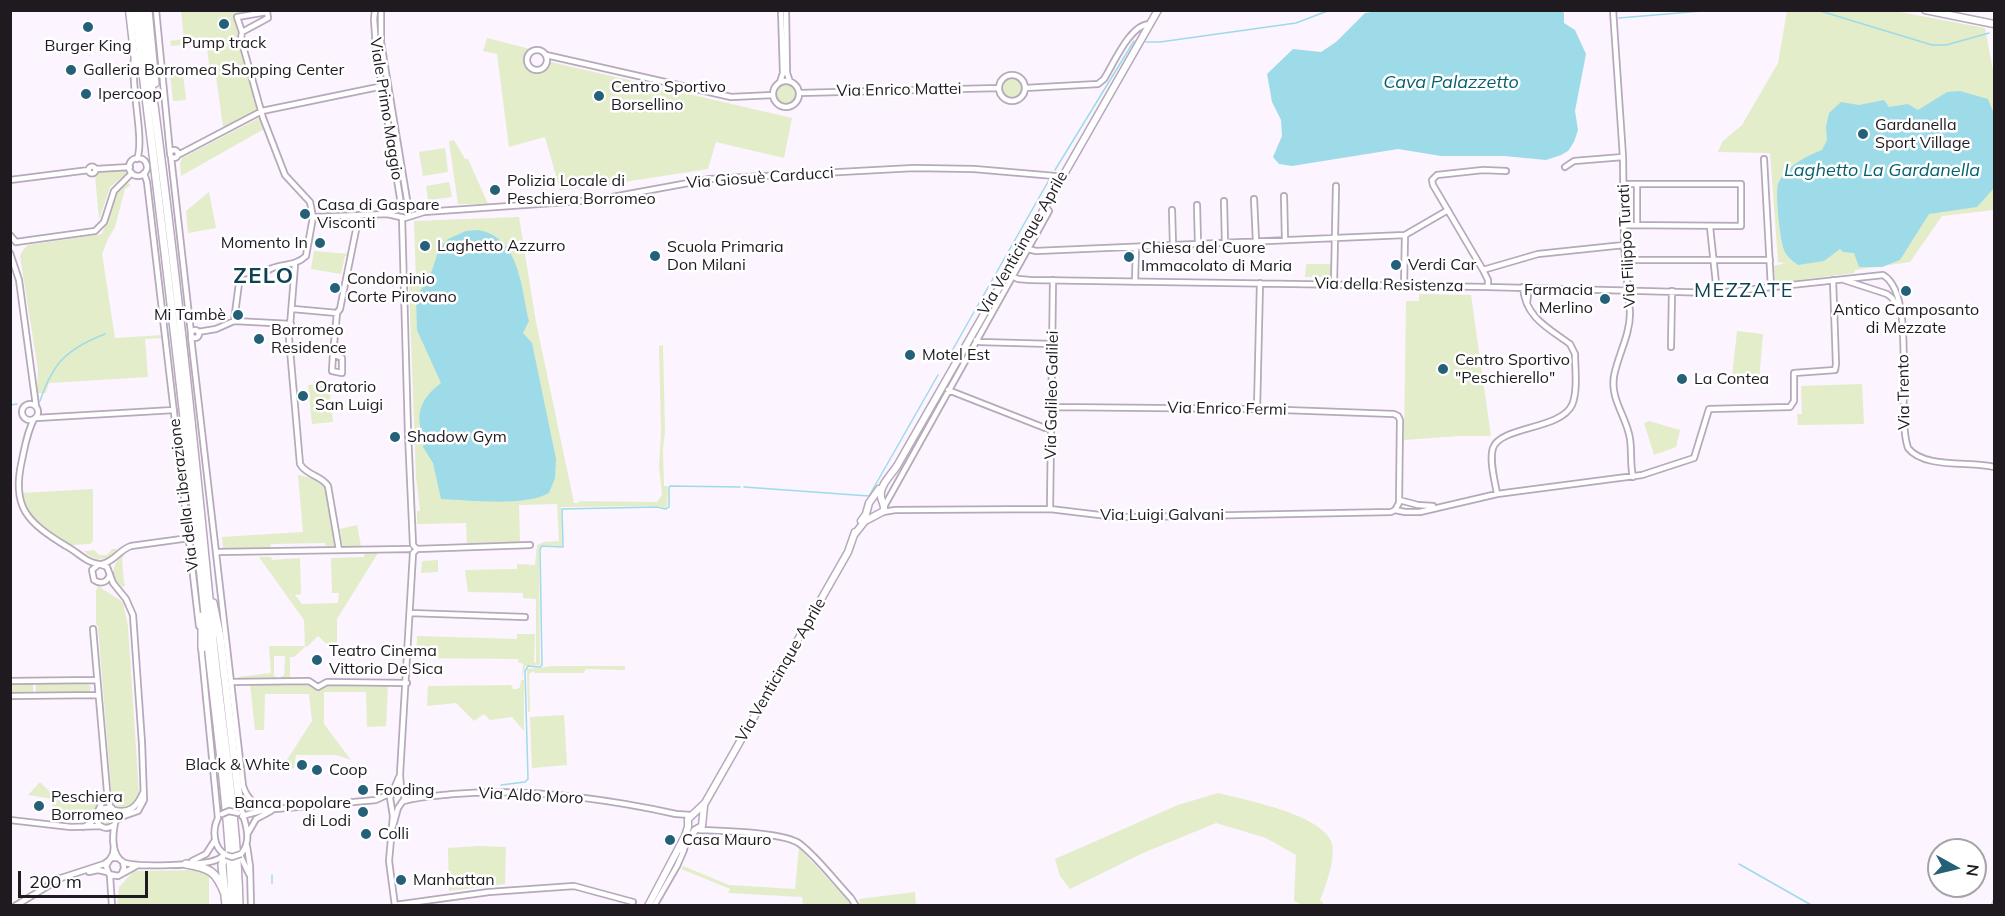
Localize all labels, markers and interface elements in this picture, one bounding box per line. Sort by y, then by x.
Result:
marker: Pump track [217,17,231,31]
marker: Burger King [81,20,95,34]
place label: Pump track [182,33,266,53]
place label: Burger King [44,36,132,56]
street label: Viale Primo Maggio [365,36,407,182]
place label: Galleria Borromea Shopping Center [83,60,344,80]
marker: Galleria Borromea Shopping Center [64,63,78,77]
water label: Cava Palazzetto [1383,72,1519,94]
place label: Centro Sportivo Borsellino [611,77,726,115]
street label: Via Enrico Mattei [836,79,962,101]
place label: Ipercoop [98,84,162,104]
marker: Ipercoop [79,87,93,101]
marker: Centro Sportivo Borsellino [592,89,606,103]
place label: Gardanella Sport Village [1875,115,1970,153]
marker: Gardanella Sport Village [1856,127,1870,141]
water label: Laghetto La Gardanella [1784,160,1980,182]
street label: Via Giosuè Carducci [686,163,834,193]
street label: Via Venticinque Aprile [974,168,1072,318]
place label: Polizia Locale di Peschiera Borromeo [507,171,656,209]
marker: Polizia Locale di Peschiera Borromeo [488,183,502,197]
street label: Via Filippo Turati [1614,184,1640,308]
place label: Casa di Gaspare Visconti [317,195,439,233]
marker: Casa di Gaspare Visconti [298,207,312,221]
place label: Momento In [221,233,308,253]
marker: Momento In [313,236,327,250]
place label: Laghetto Azzurro [437,236,566,256]
place label: Scuola Primaria Don Milani [667,237,784,275]
place label: Chiesa del Cuore Immacolato di Maria [1141,238,1292,276]
marker: Laghetto Azzurro [418,239,432,253]
marker: Scuola Primaria Don Milani [648,249,662,263]
marker: Chiesa del Cuore Immacolato di Maria [1122,250,1136,264]
place label: Verdi Car [1408,255,1476,275]
marker: Verdi Car [1389,258,1403,272]
district label: ZELO [233,263,295,289]
place label: Condominio Corte Pirovano [347,269,457,307]
street label: Via della Resistenza [1314,274,1464,296]
district label: MEZZATE [1694,279,1794,303]
place label: Farmacia Merlino [1524,280,1593,318]
marker: Condominio Corte Pirovano [328,281,342,295]
marker: Antico Camposanto di Mezzate [1899,284,1913,298]
marker: Farmacia Merlino [1598,292,1612,306]
place label: Antico Camposanto di Mezzate [1833,300,1979,338]
place label: Mi Tambè [154,305,226,325]
marker: Mi Tambè [231,308,245,322]
place label: Borromeo Residence [271,320,346,358]
street label: Via Galileo Galilei [1041,330,1063,460]
marker: Borromeo Residence [252,332,266,346]
place label: Motel Est [922,345,990,365]
marker: Motel Est [903,348,917,362]
place label: Centro Sportivo "Peschierello" [1455,350,1570,388]
street label: Via Trento [1894,354,1914,430]
marker: Centro Sportivo "Peschierello" [1436,362,1450,376]
place label: La Contea [1694,369,1769,389]
marker: La Contea [1675,372,1689,386]
place label: Oratorio San Luigi [315,377,383,415]
marker: Oratorio San Luigi [296,389,310,403]
street label: Via Enrico Fermi [1167,398,1287,420]
street label: Via della Liberazione [165,417,203,573]
place label: Shadow Gym [407,427,507,447]
marker: Shadow Gym [388,430,402,444]
street label: Via Luigi Galvani [1100,505,1224,525]
street label: Via Venticinque Aprile [732,595,830,745]
place label: Teatro Cinema Vittorio De Sica [329,641,443,679]
marker: Teatro Cinema Vittorio De Sica [310,653,324,667]
place label: Black & White [185,755,290,775]
marker: Black & White [295,758,309,772]
place label: Coop [329,760,367,780]
marker: Coop [310,763,324,777]
place label: Fooding [375,780,434,800]
marker: Fooding [356,783,370,797]
street label: Via Aldo Moro [478,784,584,808]
place label: Peschiera Borromeo [51,787,124,825]
place label: Banca popolare di Lodi [234,793,351,831]
marker: Peschiera Borromeo [32,799,46,813]
marker: Banca popolare di Lodi [356,805,370,819]
place label: Colli [378,824,409,844]
marker: Colli [359,827,373,841]
place label: Casa Mauro [682,830,771,850]
marker: Casa Mauro [663,833,677,847]
north arrow [1927,838,1987,898]
scale bar [21,859,152,897]
text: N [1962,863,1984,878]
text: 200 m [29,870,82,893]
place label: Manhattan [413,870,495,890]
marker: Manhattan [394,873,408,887]

